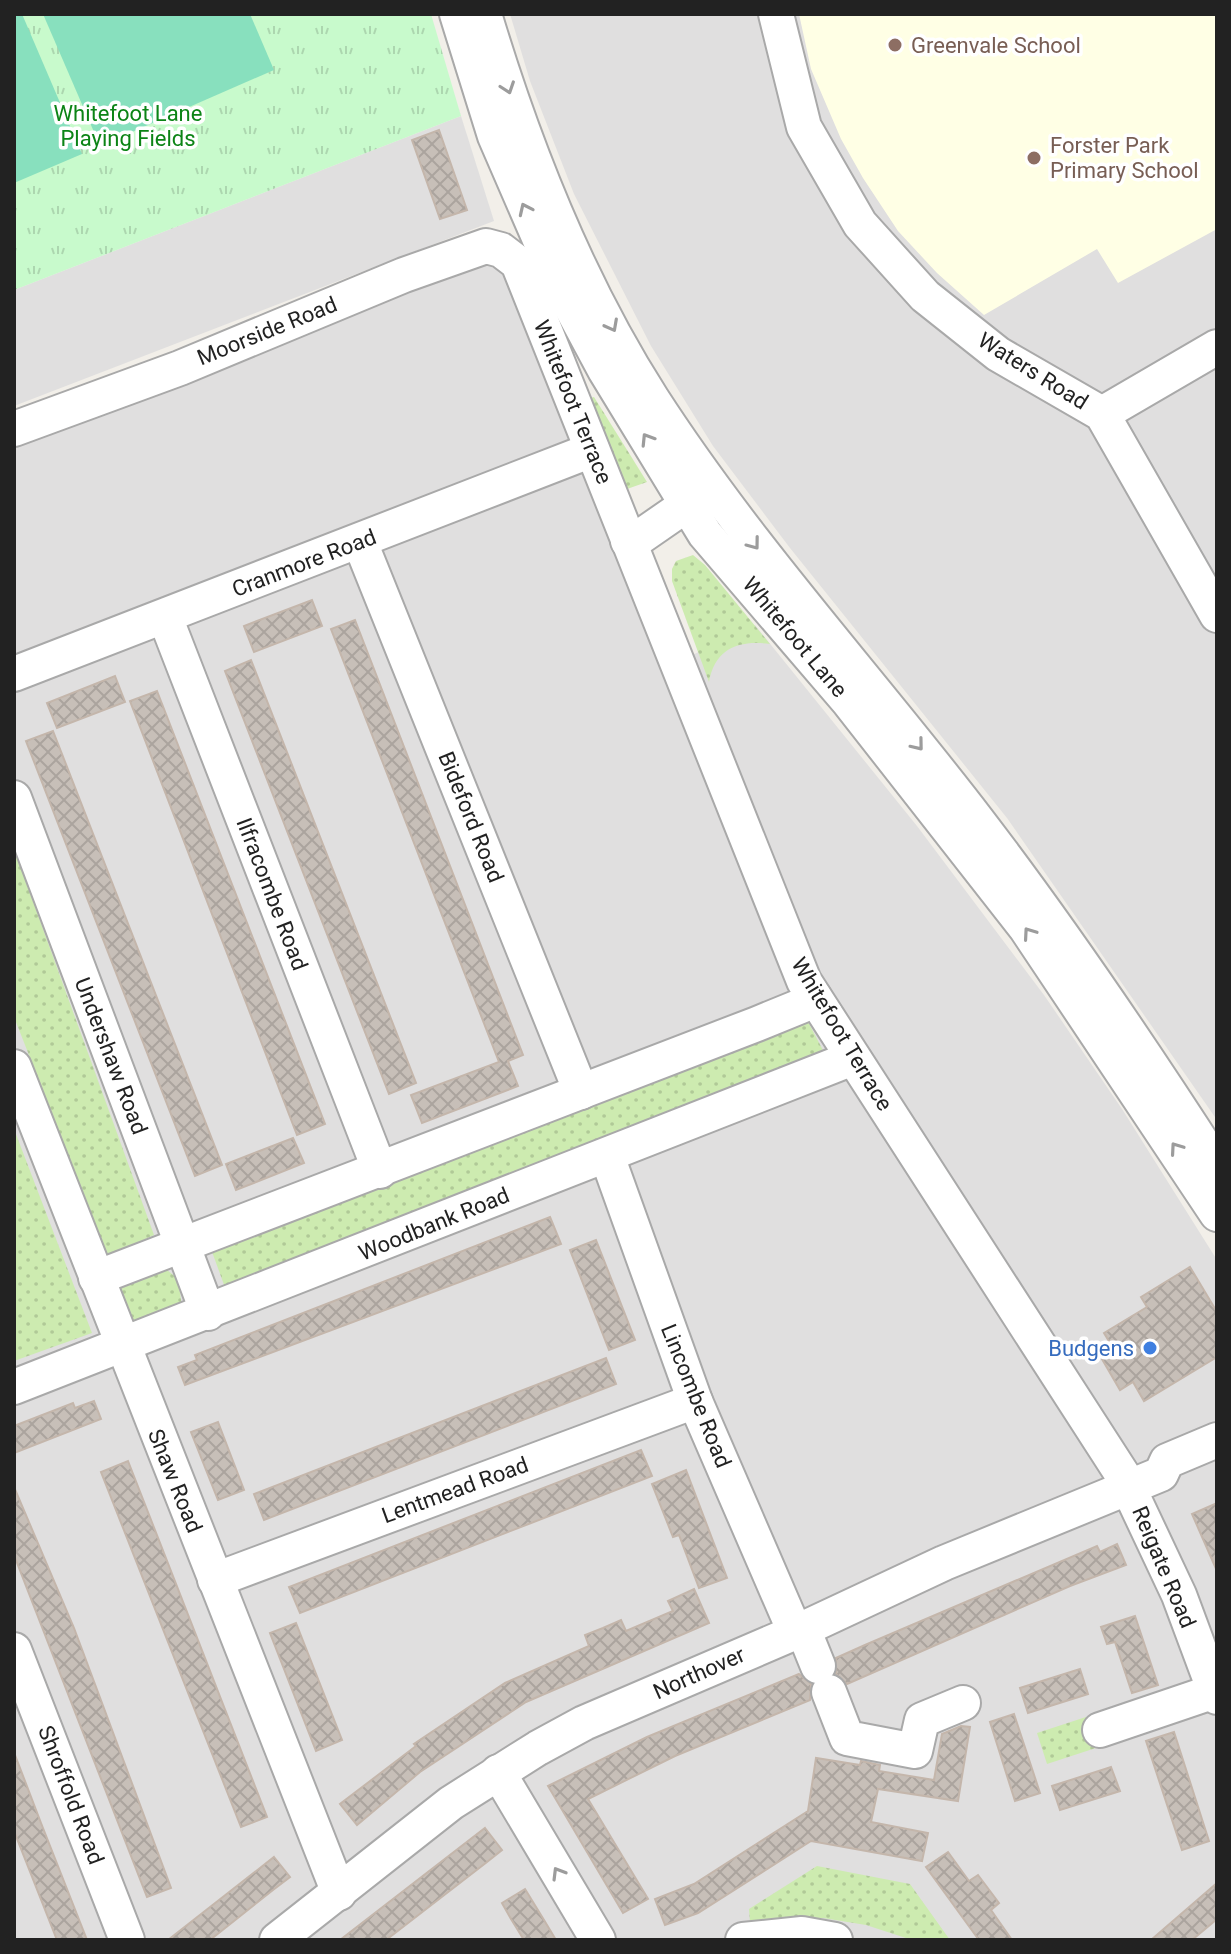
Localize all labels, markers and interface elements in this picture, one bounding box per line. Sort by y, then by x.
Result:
place label: Greenvale School [911,33,1081,58]
marker: Greenvale School [886,36,904,54]
one-way arrow [498,81,514,95]
park label: Whitefoot Lane Playing Fields [54,101,202,151]
place label: Forster Park Primary School [1050,133,1199,183]
marker: Forster Park Primary School [1025,149,1043,167]
one-way arrow [519,203,535,218]
street label: Moorside Road [193,292,341,370]
street label: Whitefoot Terrace [529,317,617,487]
one-way arrow [602,318,617,332]
street label: Waters Road [973,327,1093,415]
one-way arrow [641,433,656,447]
street label: Cranmore Road [228,524,380,602]
one-way arrow [744,535,758,549]
street label: Whitefoot Lane [738,572,852,702]
one-way arrow [908,736,922,751]
street label: Bideford Road [433,748,509,886]
street label: Ilfracombe Road [231,814,313,974]
one-way arrow [1024,927,1039,942]
street label: Whitefoot Terrace [786,953,898,1115]
street label: Undershaw Road [70,974,152,1138]
one-way arrow [1171,1142,1186,1156]
street label: Woodbank Road [355,1182,513,1266]
street label: Lincombe Road [656,1321,736,1471]
place label: Budgens [1048,1336,1134,1361]
marker: Budgens [1141,1339,1159,1357]
street label: Shaw Road [143,1425,207,1537]
street label: Lentmead Road [378,1452,532,1528]
street label: Reigate Road [1127,1502,1201,1632]
street label: Northover [649,1642,749,1704]
street label: Shroffold Road [33,1722,109,1868]
one-way arrow [553,1867,568,1882]

